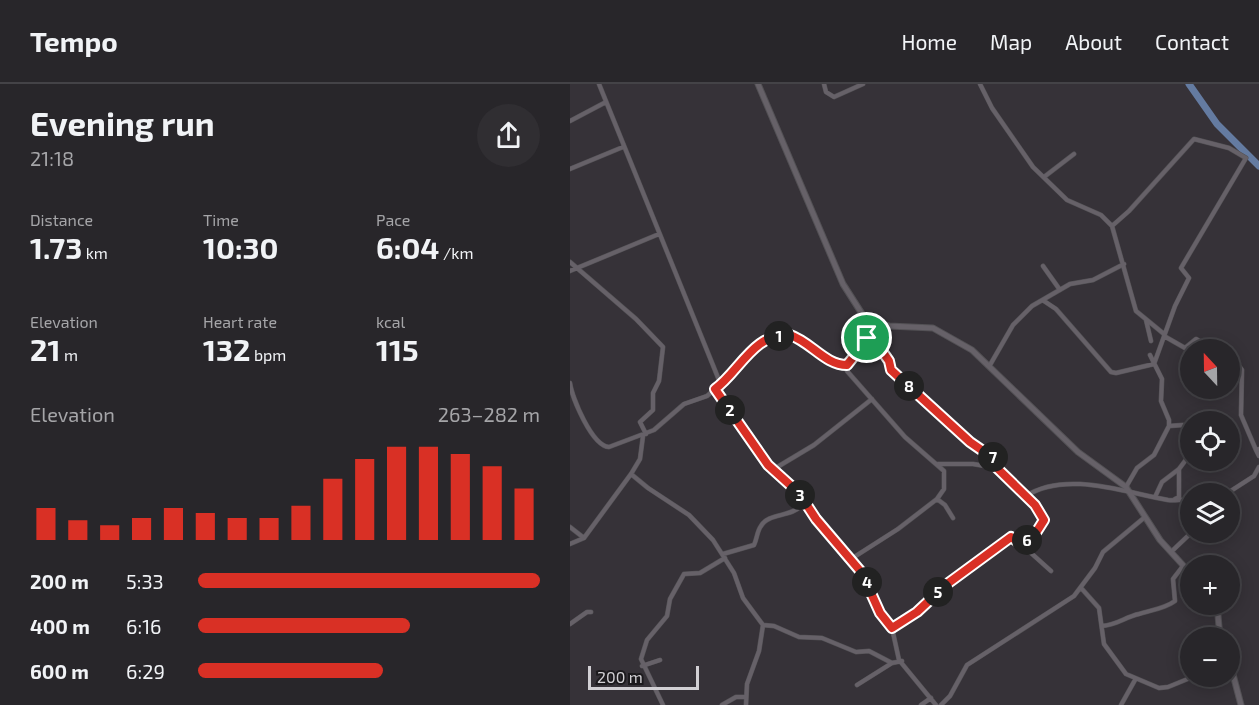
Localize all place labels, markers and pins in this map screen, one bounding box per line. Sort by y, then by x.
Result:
pin [841,312,892,363]
pin: 1 [764,321,794,351]
pin: 8 [894,371,924,401]
pin: 2 [715,395,745,425]
pin: 7 [978,442,1008,472]
pin: 3 [785,480,815,510]
pin: 6 [1012,525,1042,555]
pin: 4 [852,567,882,597]
pin: 5 [923,577,953,607]

